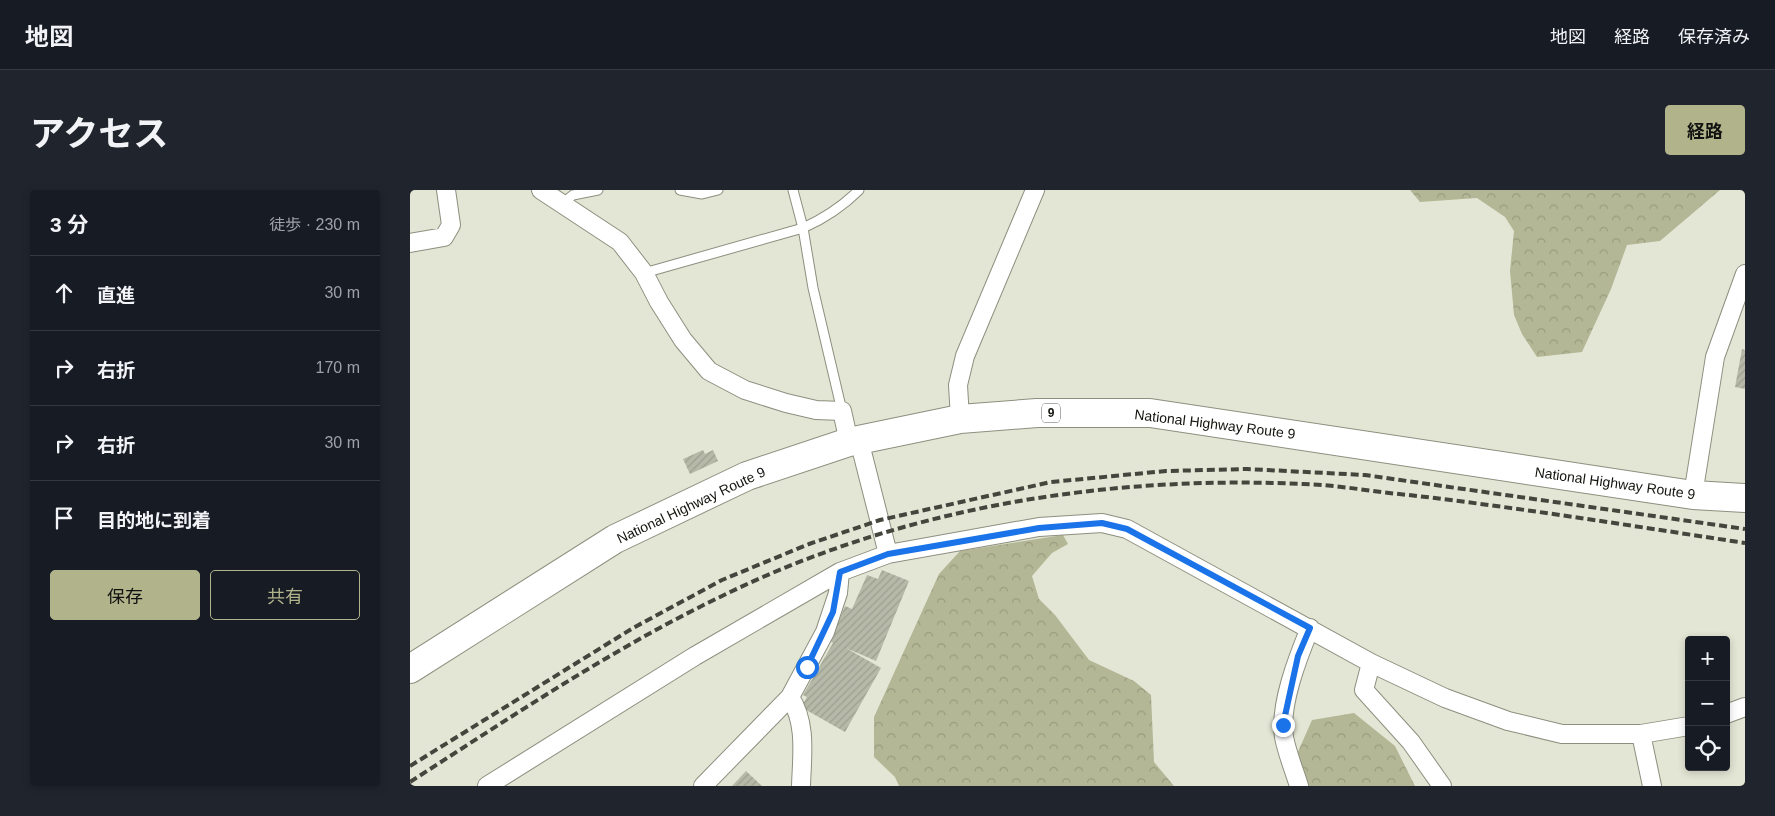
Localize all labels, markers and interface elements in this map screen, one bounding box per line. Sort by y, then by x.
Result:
text: 地図 [25,23,73,50]
text: 地図 [1550,27,1586,47]
text: 経路 [1614,27,1650,47]
text: 保存済み [1678,27,1750,47]
button: 経路 [1665,105,1745,155]
text: アクセス [30,114,168,153]
text: 3 分 [50,213,89,236]
text: 徒歩 · 230 m [269,216,360,233]
icon: ahead [50,279,78,307]
text: 30 m [324,284,360,301]
text: 直進 [97,285,135,306]
icon: right [50,354,78,382]
text: 170 m [316,359,360,376]
text: 右折 [97,360,135,381]
road number: 9 [1042,404,1060,422]
street label: National Highway Route 9 [1134,406,1297,442]
icon: right [50,429,78,457]
text: 30 m [324,434,360,451]
text: 右折 [97,435,135,456]
street label: National Highway Route 9 [614,463,768,546]
street label: National Highway Route 9 [1534,464,1696,502]
icon: arrive [50,504,78,532]
text: 目的地に到着 [97,510,211,531]
button: 保存 [50,570,200,620]
button: 共有 [210,570,360,620]
map controls [1685,636,1730,771]
button: + [1685,636,1730,681]
route start [796,656,819,679]
button: − [1685,681,1730,726]
route end [1272,714,1295,737]
button: locate [1685,726,1730,771]

